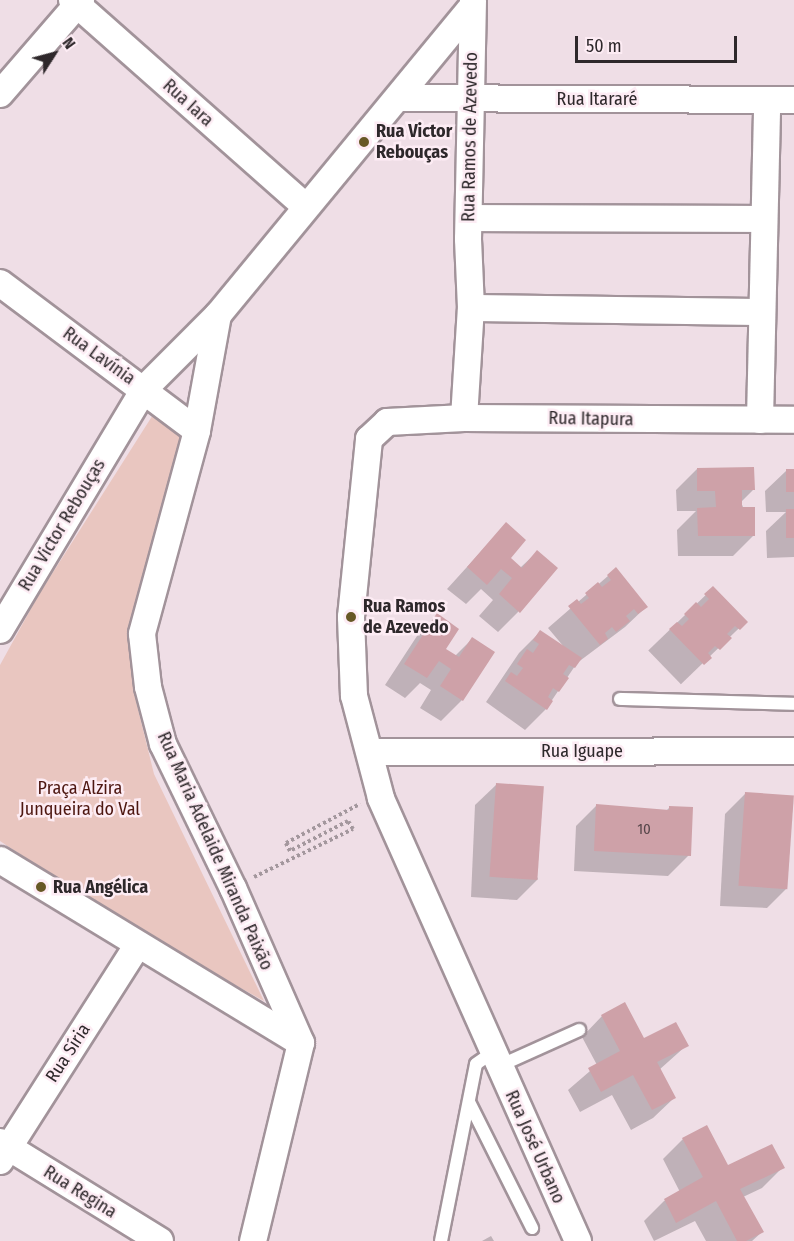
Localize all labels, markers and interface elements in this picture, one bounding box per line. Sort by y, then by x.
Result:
north arrow [24,24,84,84]
scale bar [578,24,740,62]
text: N [58,34,79,53]
text: 50 m [586,35,622,57]
street label: Rua Ramos de Azevedo [458,52,482,222]
street label: Rua Iara [158,75,218,131]
street label: Rua Itararé [557,88,637,110]
place label: Rua Victor Rebouças [376,121,452,164]
marker: Rua Victor Rebouças [357,135,371,149]
street label: Rua Lavínia [59,323,139,389]
street label: Rua Itapura [548,407,634,431]
street label: Rua Victor Rebouças [14,455,110,595]
place label: Rua Ramos de Azevedo [363,596,449,638]
marker: Rua Ramos de Azevedo [344,610,358,624]
street label: Rua Maria Adelaide Miranda Paixão [153,729,277,973]
street label: Rua Iguape [541,740,623,762]
park label: Praça Alzira Junqueira do Val [20,778,140,820]
house number: 10 [637,821,651,839]
place label: Rua Angélica [53,876,148,898]
marker: Rua Angélica [34,880,48,894]
street label: Rua Síria [41,1020,95,1086]
street label: Rua José Urbano [500,1087,570,1207]
street label: Rua Regina [40,1161,120,1223]

